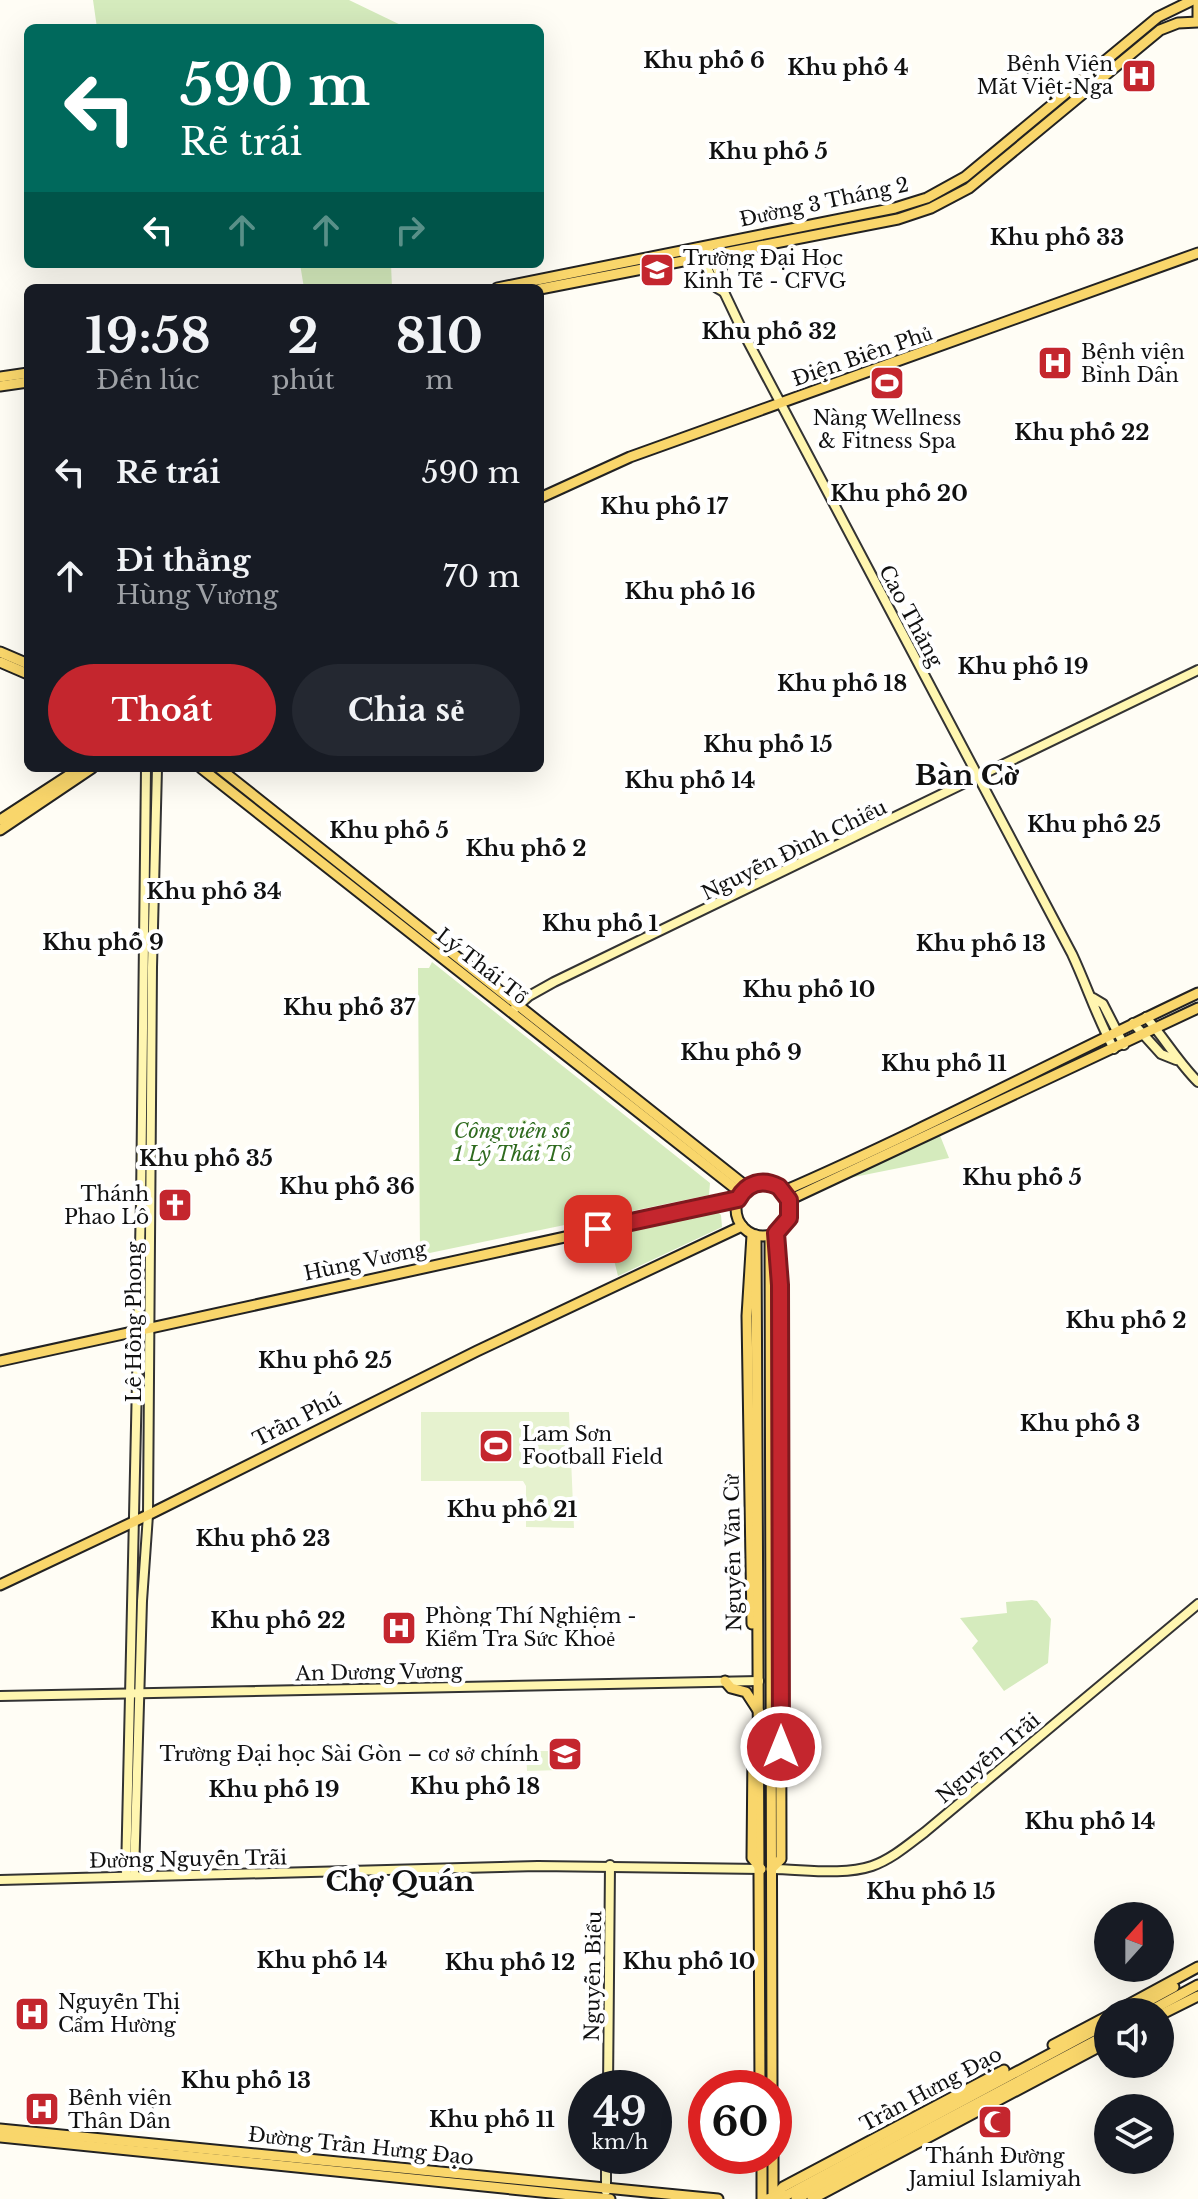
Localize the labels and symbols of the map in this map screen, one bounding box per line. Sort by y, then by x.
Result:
district label: Khu phố 6 [643,47,765,74]
place label: Bệnh Viện Mắt Việt-Nga [977,52,1114,99]
district label: Khu phố 4 [787,54,909,81]
hospital icon: Bệnh Viện Mắt Việt-Nga [1120,57,1158,95]
district label: Khu phố 5 [708,138,828,165]
street label: Đường 3 Tháng 2 [737,172,911,232]
district label: Khu phố 33 [990,224,1124,251]
place label: Trường Đại Học Kinh Tế - CFVG [683,246,846,293]
school or university icon: Trường Đại Học Kinh Tế - CFVG [638,251,676,289]
district label: Khu phố 32 [702,318,837,345]
street label: Điện Biên Phủ [789,321,935,391]
place label: Bệnh viện Bình Dân [1081,340,1185,387]
hospital icon: Bệnh viện Bình Dân [1036,344,1074,382]
sports icon: Nàng Wellness & Fitness Spa [868,364,906,402]
place label: Nàng Wellness & Fitness Spa [813,406,961,453]
district label: Khu phố 22 [1014,419,1150,446]
district label: Khu phố 20 [830,480,968,507]
district label: Khu phố 17 [600,493,728,520]
street label: Cao Thắng [874,561,948,672]
district label: Khu phố 16 [624,578,756,605]
district label: Khu phố 19 [957,653,1089,680]
district label: Khu phố 18 [777,670,907,697]
district label: Khu phố 15 [703,731,833,758]
district label: Bàn Cờ [915,758,1020,793]
district label: Khu phố 14 [625,767,755,794]
street label: Nguyễn Đình Chiểu [698,795,890,905]
district label: Khu phố 25 [1027,811,1161,838]
district label: Khu phố 5 [329,817,449,844]
district label: Khu phố 2 [466,835,586,862]
district label: Khu phố 34 [146,878,282,905]
district label: Khu phố 1 [542,910,659,937]
street label: Lý Thái Tổ [432,923,532,1009]
district label: Khu phố 9 [42,929,164,956]
district label: Khu phố 13 [916,930,1046,957]
district label: Khu phố 10 [743,976,875,1003]
district label: Khu phố 37 [283,994,416,1021]
district label: Khu phố 9 [680,1039,802,1066]
district label: Khu phố 11 [881,1050,1007,1077]
park label: Công viên số 1 Lý Thái Tổ [452,1119,572,1166]
district label: Khu phố 35 [139,1145,273,1172]
district label: Khu phố 5 [962,1164,1082,1191]
district label: Khu phố 36 [279,1173,415,1200]
place label: Thánh Phao Lô [64,1182,149,1229]
church icon: Thánh Phao Lô [156,1186,194,1224]
pin [564,1195,632,1263]
street label: Hùng Vương [301,1236,430,1286]
street label: Lê Hồng Phong [122,1241,146,1402]
district label: Khu phố 2 [1066,1307,1186,1334]
district label: Khu phố 25 [258,1347,392,1374]
street label: Trần Phú [249,1387,345,1451]
district label: Khu phố 3 [1020,1410,1140,1437]
place label: Lam Sơn Football Field [522,1422,663,1469]
sports icon: Lam Sơn Football Field [477,1427,515,1465]
street label: Nguyễn Văn Cừ [720,1473,746,1632]
district label: Khu phố 21 [447,1496,578,1523]
district label: Khu phố 23 [196,1525,331,1552]
place label: Phòng Thí Nghiệm - Kiểm Tra Sức Khoẻ [425,1604,637,1651]
district label: Khu phố 22 [210,1607,346,1634]
hospital icon: Phòng Thí Nghiệm - Kiểm Tra Sức Khoẻ [380,1609,418,1647]
street label: An Dương Vương [294,1659,464,1685]
position arrow [739,1705,823,1789]
street label: Nguyễn Trãi [931,1708,1045,1808]
school or university icon: Trường Đại học Sài Gòn – cơ sở chính [546,1735,584,1773]
place label: Trường Đại học Sài Gòn – cơ sở chính [160,1742,539,1766]
district label: Khu phố 18 [410,1773,540,1800]
district label: Khu phố 19 [208,1776,340,1803]
district label: Khu phố 14 [1025,1808,1155,1835]
street label: Đường Nguyễn Trãi [89,1845,287,1873]
district label: Chợ Quán [326,1864,474,1899]
district label: Khu phố 15 [866,1878,996,1905]
north arrow [1094,1902,1174,1982]
street label: Nguyễn Biểu [580,1910,606,2042]
district label: Khu phố 14 [257,1947,387,1974]
district label: Khu phố 10 [623,1948,755,1975]
district label: Khu phố 12 [445,1949,575,1976]
place label: Nguyễn Thị Cẩm Hường [58,1990,180,2037]
hospital icon: Nguyễn Thị Cẩm Hường [13,1995,51,2033]
street label: Trần Hưng Đạo [856,2042,1006,2136]
district label: Khu phố 13 [181,2067,311,2094]
speed limit sign: 60 [688,2070,792,2174]
place label: Bệnh viện Thân Dân [68,2086,172,2133]
hospital icon: Bệnh viện Thân Dân [23,2090,61,2128]
mosque icon: Thánh Đường Jamiul Islamiyah [976,2103,1014,2141]
district label: Khu phố 11 [429,2106,555,2133]
street label: Đường Trần Hưng Đạo [247,2122,475,2170]
place label: Thánh Đường Jamiul Islamiyah [906,2144,1082,2191]

